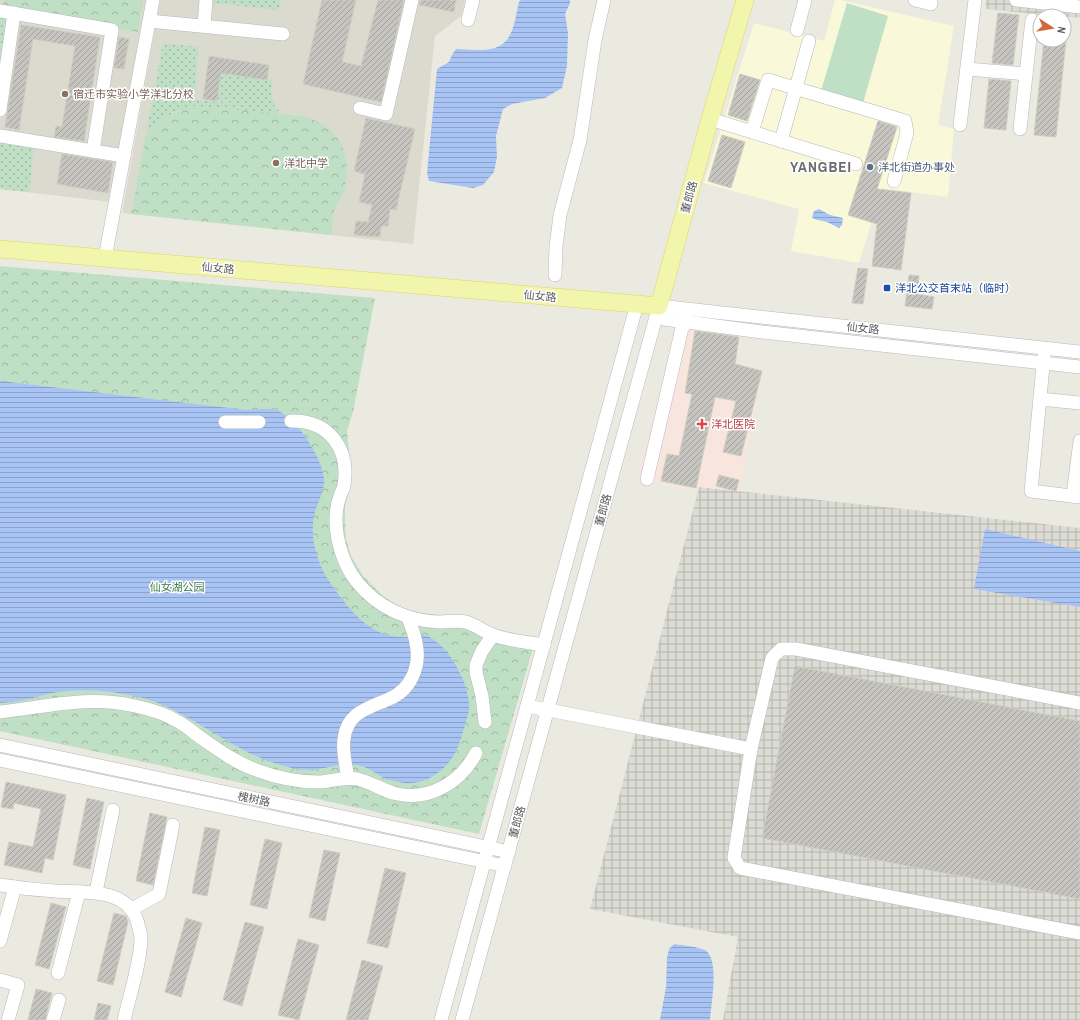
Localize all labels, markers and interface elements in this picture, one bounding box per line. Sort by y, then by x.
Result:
north arrow [1032,8,1072,48]
text: N [1054,25,1069,35]
place label: 宿迁市实验小学洋北分校 [73,87,194,101]
marker: 宿迁市实验小学洋北分校 [60,89,70,99]
place label: 洋北中学 [284,156,328,170]
district label: YANGBEI [790,156,852,177]
marker: 洋北中学 [271,158,281,168]
place label: 洋北街道办事处 [878,160,955,174]
marker: 洋北街道办事处 [865,162,875,172]
street label: 董郎路 [678,179,700,215]
street label: 仙女路 [201,260,235,276]
place label: 洋北公交首末站（临时） [895,281,1016,295]
marker: 洋北公交首末站（临时） [882,283,892,293]
street label: 仙女路 [523,288,557,304]
street label: 仙女路 [846,319,880,337]
place label: 洋北医院 [711,417,755,431]
marker: 洋北医院 [696,418,708,430]
street label: 董郎路 [592,492,614,528]
park label: 仙女湖公园 [150,580,205,594]
street label: 槐树路 [236,789,272,809]
street label: 董郎路 [506,804,528,840]

